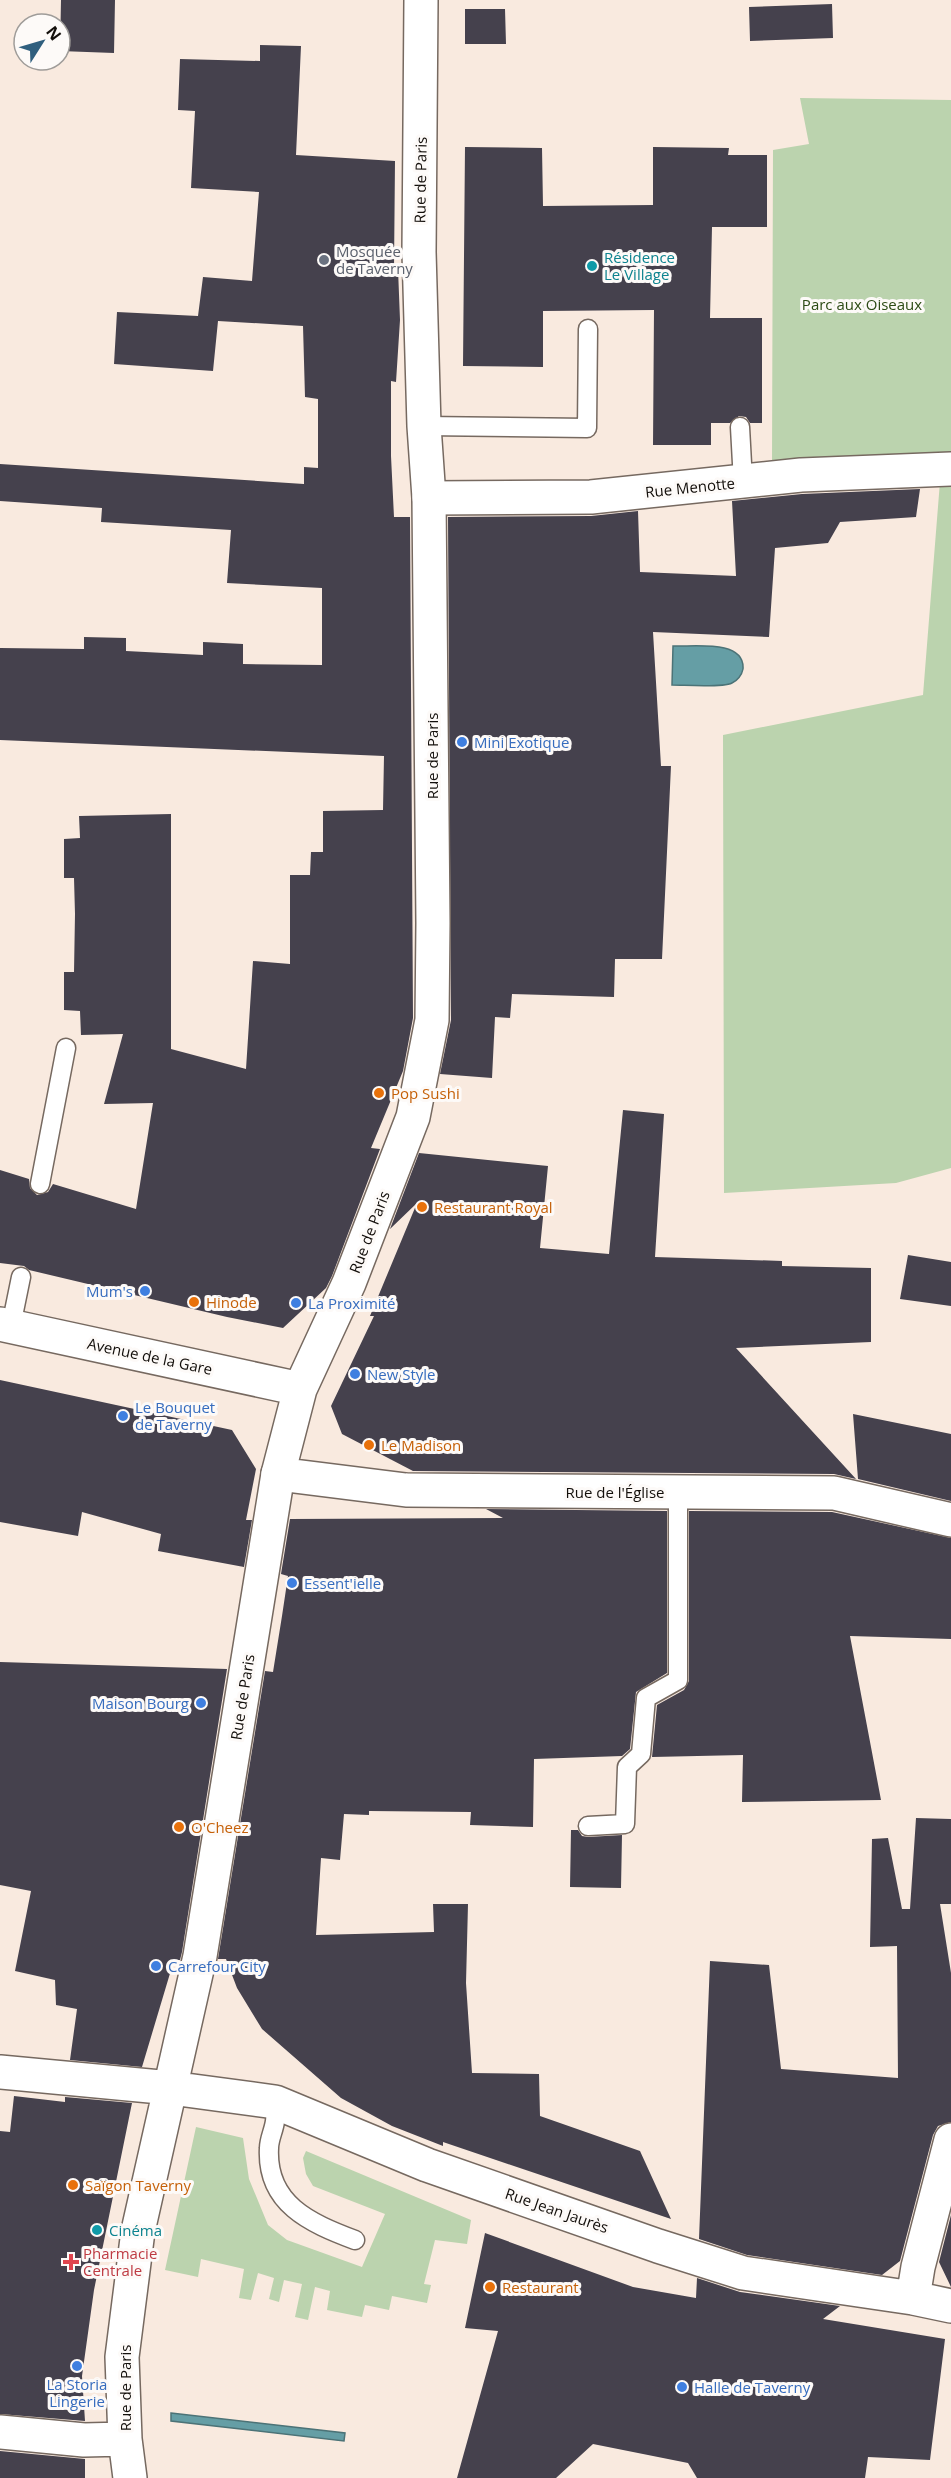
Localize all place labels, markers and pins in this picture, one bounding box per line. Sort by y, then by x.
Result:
place label: Mosquée de Taverny [336,241,413,278]
place label: Résidence Le Village [604,247,675,284]
marker: Mosquée de Taverny [317,253,331,267]
marker: Résidence Le Village [585,259,599,273]
place label: Mini Exotique [474,732,569,752]
marker: Mini Exotique [455,735,469,749]
place label: Pop Sushi [391,1083,460,1103]
marker: Pop Sushi [372,1086,386,1100]
place label: Restaurant Royal [434,1197,553,1217]
marker: Restaurant Royal [415,1200,429,1214]
place label: Mum's [86,1281,133,1301]
marker: Mum's [138,1284,152,1298]
place label: Hinode [206,1292,257,1312]
place label: La Proximité [308,1293,395,1313]
marker: Hinode [187,1295,201,1309]
marker: La Proximité [289,1296,303,1310]
place label: New Style [367,1364,436,1384]
marker: New Style [348,1367,362,1381]
place label: Le Bouquet de Taverny [135,1397,215,1434]
marker: Le Bouquet de Taverny [116,1409,130,1423]
place label: Le Madison [381,1435,461,1455]
marker: Le Madison [362,1438,376,1452]
place label: Essent'ielle [304,1573,381,1593]
marker: Essent'ielle [285,1576,299,1590]
place label: Maison Bourg [92,1693,189,1713]
marker: Maison Bourg [194,1696,208,1710]
place label: O'Cheez [191,1817,248,1837]
marker: O'Cheez [172,1820,186,1834]
place label: Carrefour City [168,1956,266,1976]
marker: Carrefour City [149,1959,163,1973]
place label: Saïgon Taverny [85,2175,191,2195]
marker: Saïgon Taverny [66,2178,80,2192]
place label: Cinéma [109,2220,162,2240]
marker: Cinéma [90,2223,104,2237]
place label: Pharmacie Centrale [83,2243,157,2280]
marker: Pharmacie Centrale [64,2255,78,2269]
place label: Restaurant [502,2277,579,2297]
marker: Restaurant [483,2280,497,2294]
marker: La Storia Lingerie [70,2359,84,2373]
place label: La Storia Lingerie [47,2374,107,2411]
place label: Halle de Taverny [694,2377,811,2397]
marker: Halle de Taverny [675,2380,689,2394]

